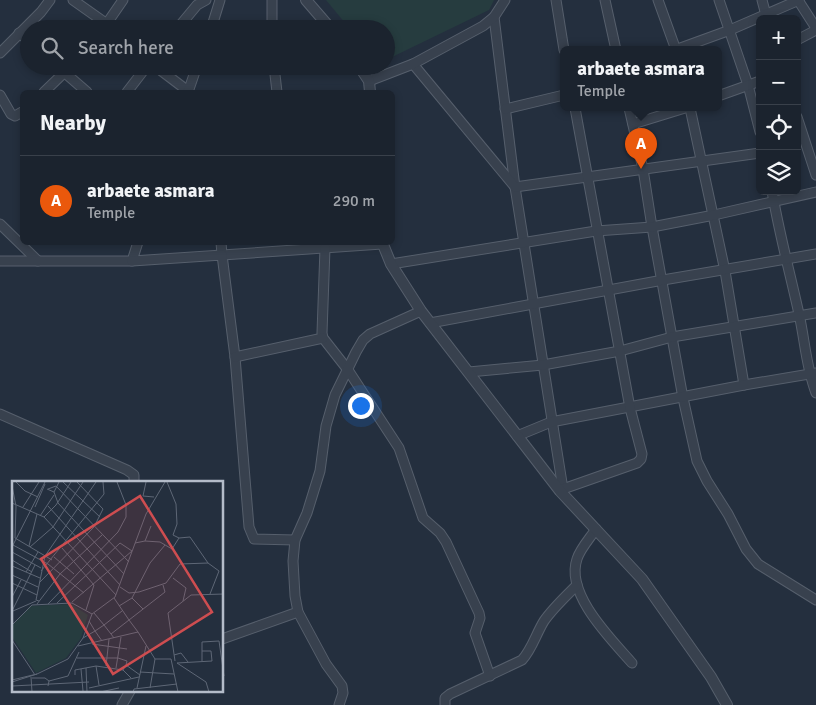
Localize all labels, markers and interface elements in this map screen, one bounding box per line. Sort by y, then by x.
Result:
map controls [756,15,801,195]
button: + [756,15,801,60]
search box [20,20,395,75]
icon: search [38,34,66,62]
text: Search here [78,36,174,60]
popup [560,46,722,111]
text: arbaete asmara [577,57,705,81]
button: − [756,60,801,105]
text: Temple [577,81,626,101]
button: locate [756,105,801,150]
text: Nearby [40,110,106,136]
pin: A [625,128,657,169]
button: layers [756,150,801,195]
text: arbaete asmara [87,179,215,203]
text: A [51,191,61,211]
text: 290 m [333,191,375,211]
text: Temple [87,203,135,223]
your location [348,393,374,419]
inset map [12,481,224,692]

